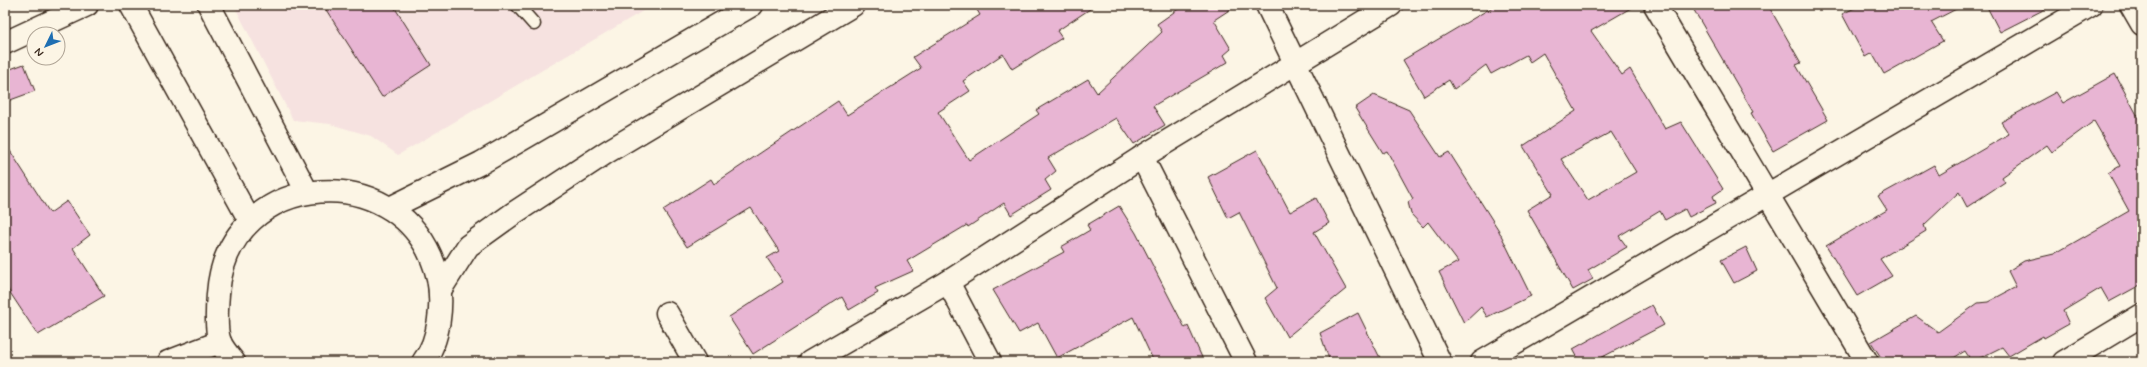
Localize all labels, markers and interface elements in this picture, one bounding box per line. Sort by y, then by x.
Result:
north arrow [26,26,66,66]
text: N [32,45,47,60]

